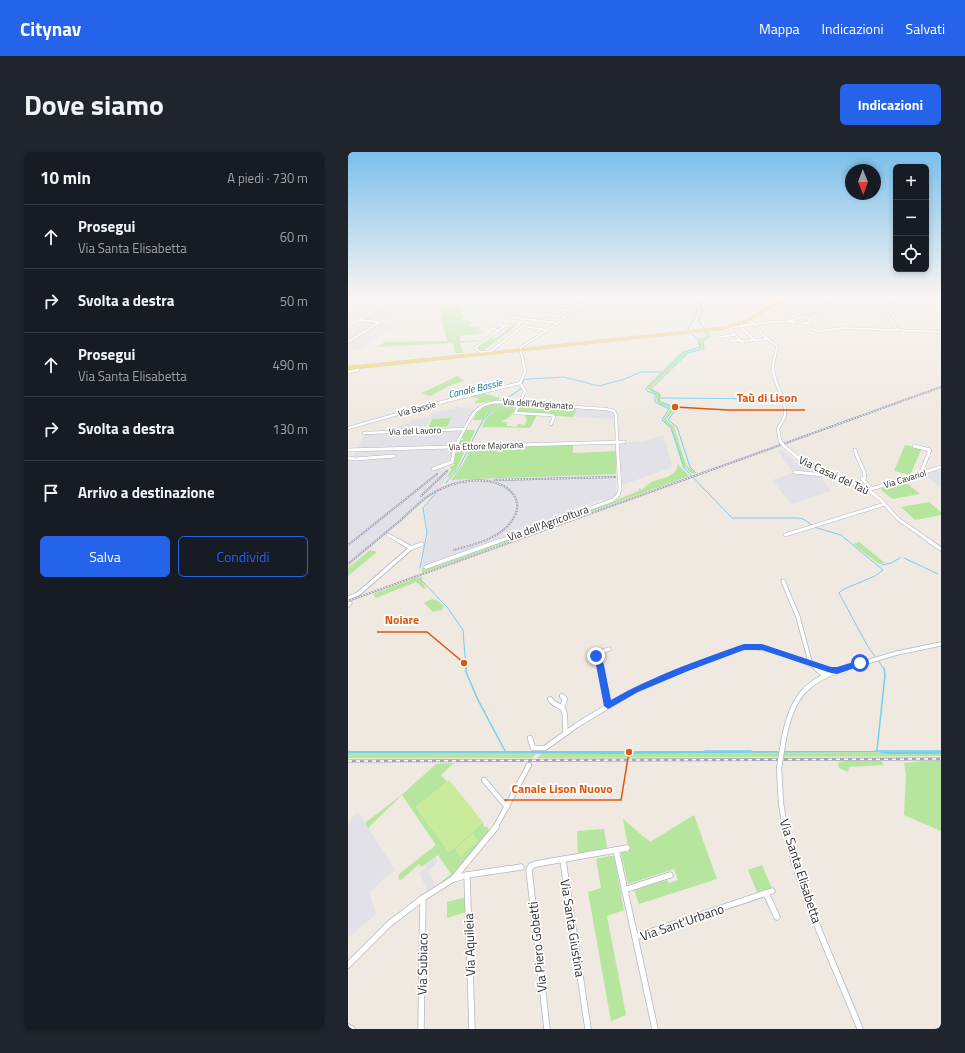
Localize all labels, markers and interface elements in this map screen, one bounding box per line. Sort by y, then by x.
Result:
text: Citynav [20,14,81,43]
text: Mappa [759,18,800,39]
text: Indicazioni [822,18,884,39]
text: Salvati [906,18,945,39]
text: Dove siamo [24,83,164,126]
button: Indicazioni [840,84,941,125]
north arrow [845,164,881,200]
map controls [893,164,929,272]
button: + [893,164,929,200]
text: 10 min [40,165,91,191]
text: A piedi · 730 m [227,168,308,188]
button: − [893,200,929,236]
text: Prosegui [78,215,135,238]
icon: ahead [40,226,62,248]
text: 60 m [280,227,308,247]
button: locate [893,236,929,272]
text: Via Santa Elisabetta [78,238,187,258]
text: Svolta a destra [78,289,175,312]
icon: right [40,290,62,312]
text: 50 m [280,291,308,311]
text: Prosegui [78,343,135,366]
icon: ahead [40,354,62,376]
text: 490 m [272,355,308,375]
text: Via Santa Elisabetta [78,366,187,386]
water label: Canale Bassie [447,375,505,402]
callout: Taù di Lison [728,386,805,410]
text: Taù di Lison [737,388,797,407]
street label: Via dell'Artigianato [502,395,574,412]
street label: Via Bassie [397,397,438,420]
text: Svolta a destra [78,417,175,440]
icon: right [40,418,62,440]
text: 130 m [272,419,308,439]
street label: Via del Lavoro [388,423,442,438]
street label: Via Ettore Majorana [448,438,524,453]
street label: Via Casai del Taù [796,452,872,498]
street label: Via Cavariol [882,466,928,491]
text: Arrivo a destinazione [78,481,215,504]
icon: arrive [40,482,62,504]
street label: Via dell'Agricoltura [505,501,591,545]
button: Salva [40,536,170,577]
button: Condividi [178,536,308,577]
callout: Noiare [377,608,427,632]
text: Noiare [385,610,419,629]
route end [587,647,605,665]
route start [851,654,869,672]
callout: Canale Lison Nuovo [504,776,621,800]
text: Canale Lison Nuovo [511,779,613,798]
street label: Via Santa Elisabetta [775,816,827,926]
street label: Via Santa Giustina [555,878,591,979]
street label: Via Sant'Urbano [637,898,727,946]
street label: Via Piero Gobetti [522,901,552,993]
street label: Via Aquileia [458,913,480,977]
street label: Via Subiaco [411,933,433,995]

